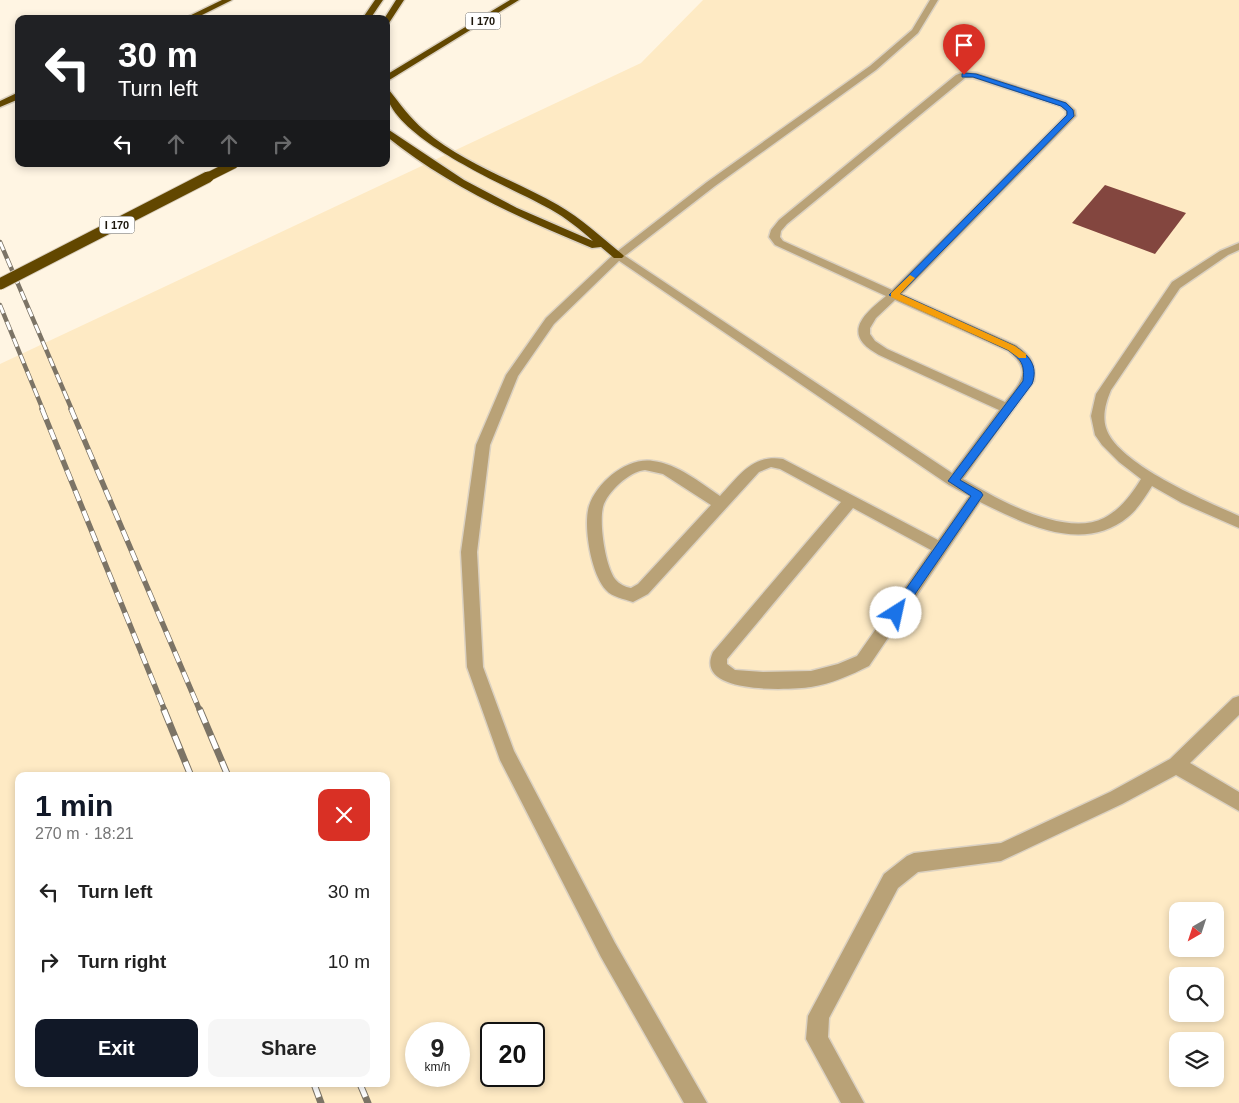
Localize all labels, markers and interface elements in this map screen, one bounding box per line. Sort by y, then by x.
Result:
road number: I 170 [466,12,500,30]
pin [943,24,985,75]
icon: arrive [950,31,978,59]
icon: left [35,35,100,100]
text: 30 m [118,35,198,74]
text: Turn left [118,76,198,101]
icon: left [109,130,137,158]
icon: ahead [162,130,190,158]
icon: ahead [215,130,243,158]
icon: right [268,130,296,158]
road number: I 170 [100,216,134,234]
position arrow [869,586,921,638]
text: 1 min [35,789,113,822]
button: close [318,789,370,841]
text: 270 m · 18:21 [35,825,134,842]
icon: left [35,878,63,906]
text: Turn left [78,881,153,902]
text: 30 m [328,881,370,902]
north arrow [1169,902,1224,958]
map controls [1169,902,1224,1087]
icon: right [35,948,63,976]
text: Turn right [78,951,166,972]
text: 10 m [328,951,370,972]
button: search [1169,967,1224,1022]
button: Exit [35,1019,198,1077]
button: Share [208,1019,370,1077]
speed limit sign: 20 [480,1022,545,1087]
button: layers [1169,1032,1224,1087]
text: 9 [431,1034,444,1062]
text: km/h [424,1060,451,1074]

